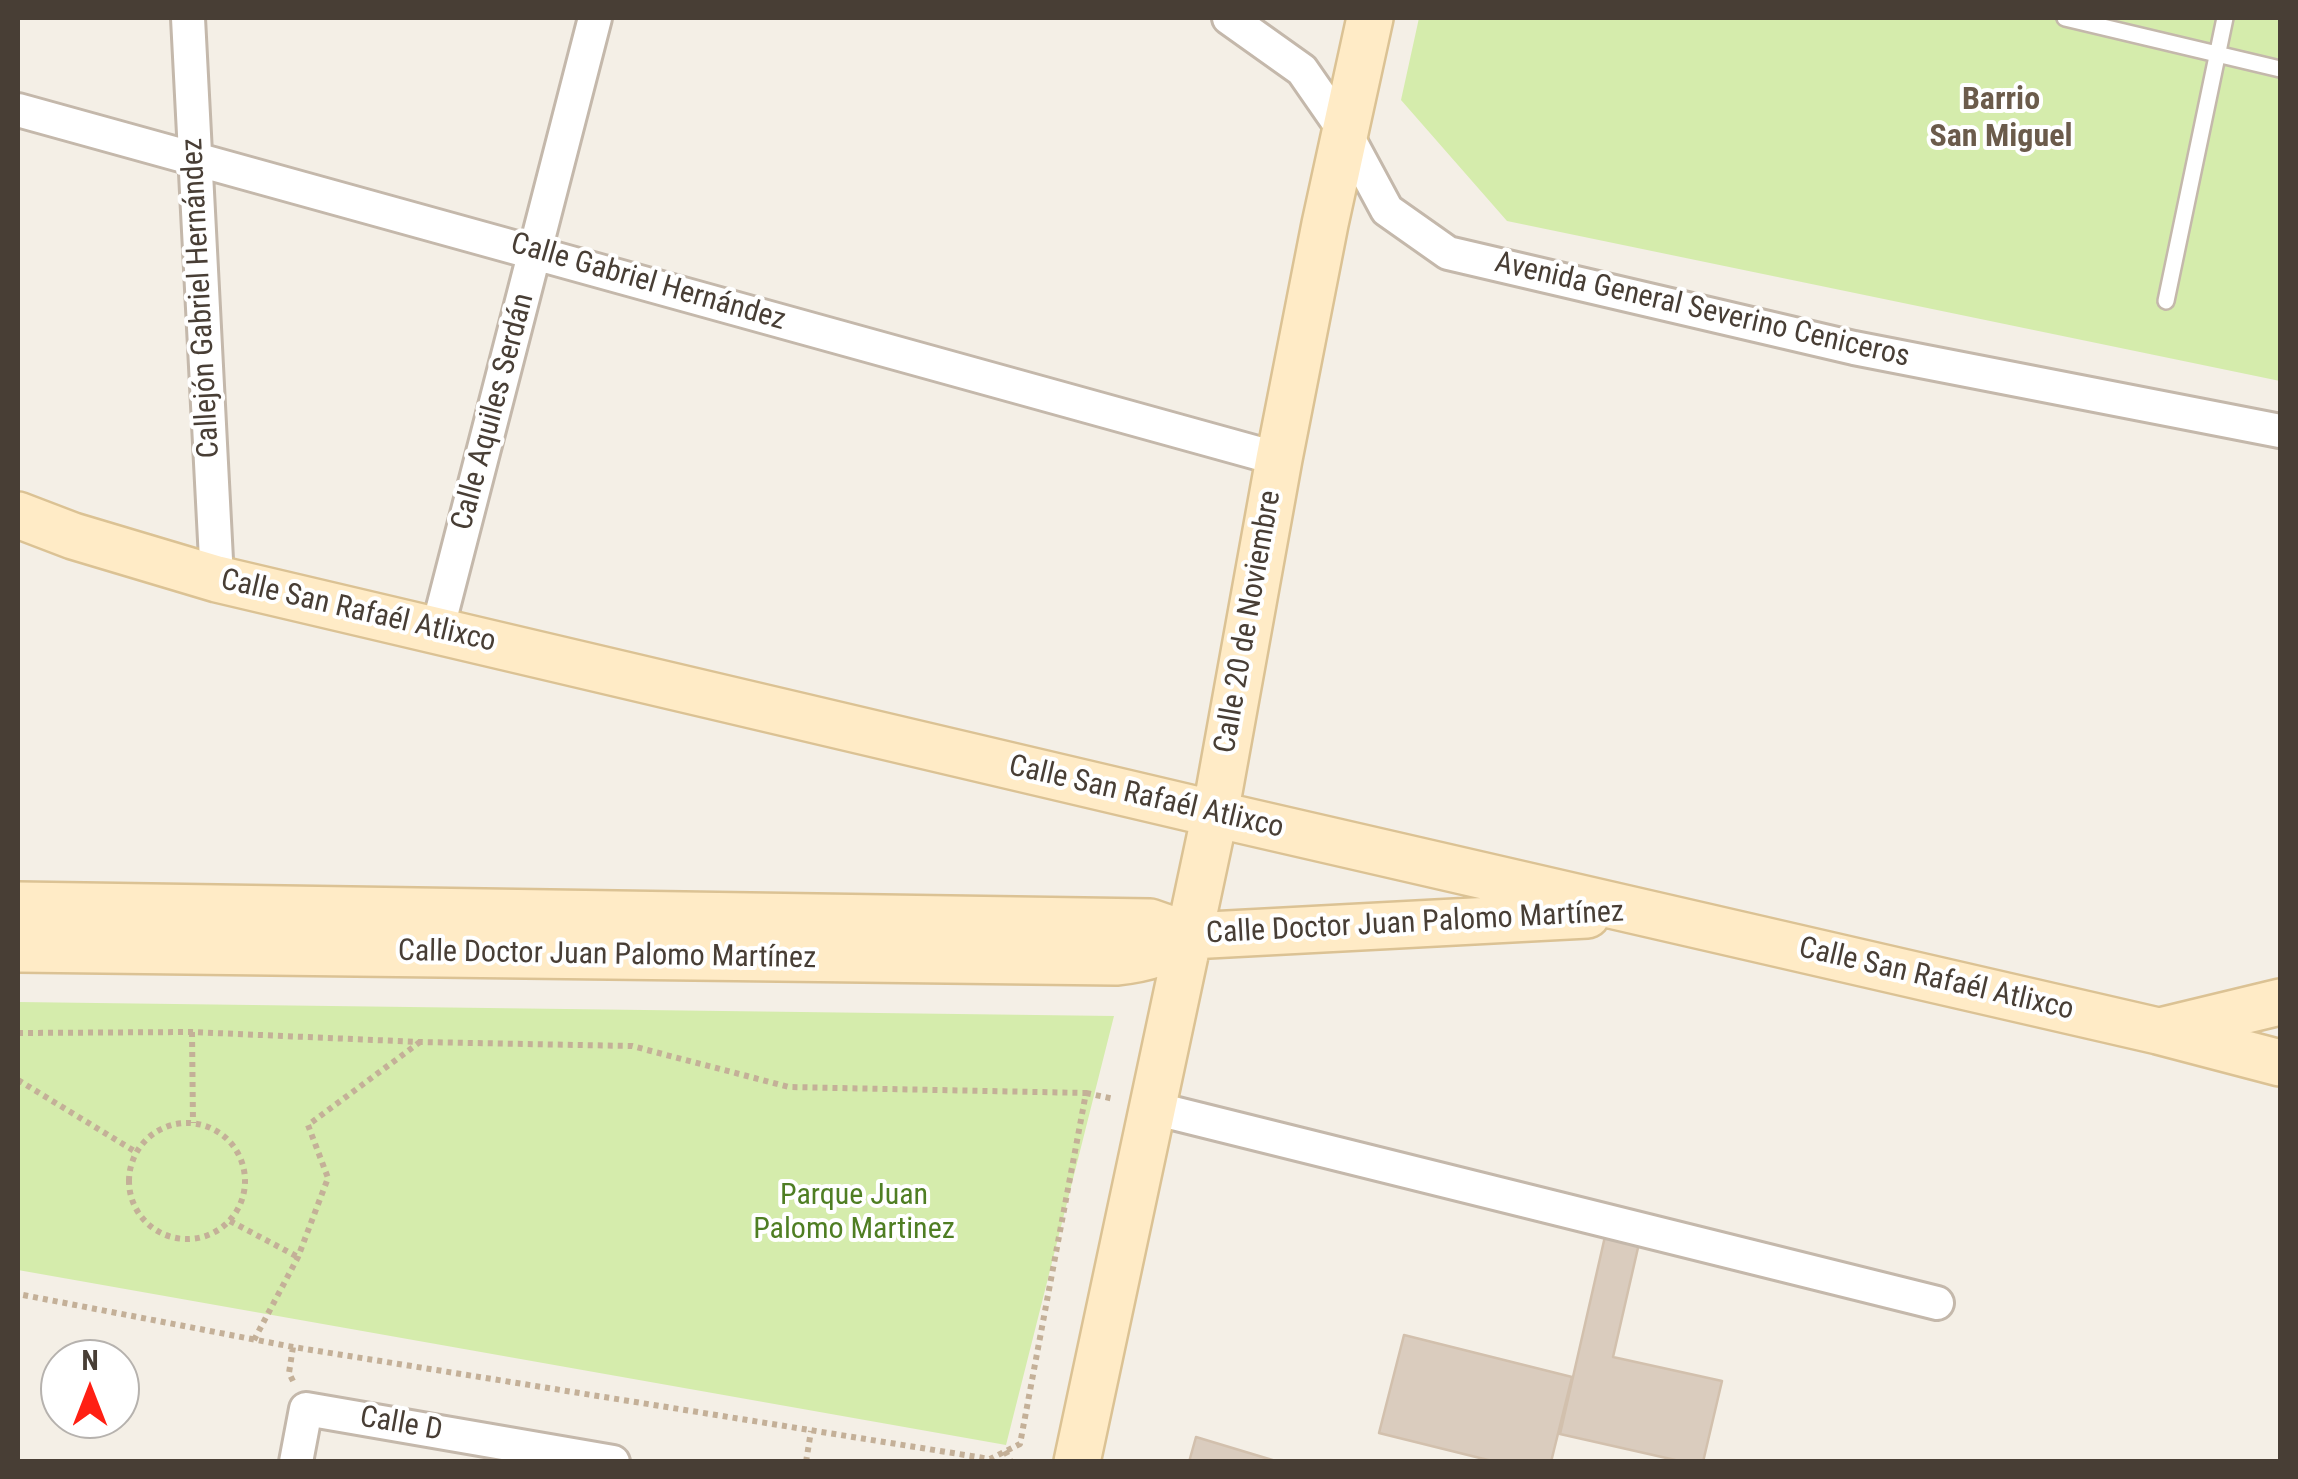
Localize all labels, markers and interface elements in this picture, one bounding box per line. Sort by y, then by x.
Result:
district label: Barrio San Miguel [1929,82,2073,157]
street label: Callejón Gabriel Hernández [176,137,228,459]
street label: Calle Gabriel Hernández [506,227,790,339]
street label: Avenida General Severino Ceniceros [1491,246,1913,376]
street label: Calle Aquiles Serdán [445,290,543,534]
street label: Calle 20 de Noviembre [1208,488,1290,756]
street label: Calle San Rafaél Atlixco [217,563,499,661]
street label: Calle San Rafaél Atlixco [1005,749,1287,847]
street label: Calle Doctor Juan Palomo Martínez [1205,895,1625,953]
street label: Calle San Rafaél Atlixco [1795,931,2077,1029]
street label: Calle Doctor Juan Palomo Martínez [397,934,817,978]
park label: Parque Juan Palomo Martinez [753,1178,955,1248]
north arrow [40,1339,140,1439]
text: N [81,1344,99,1377]
street label: Calle D [357,1400,445,1450]

